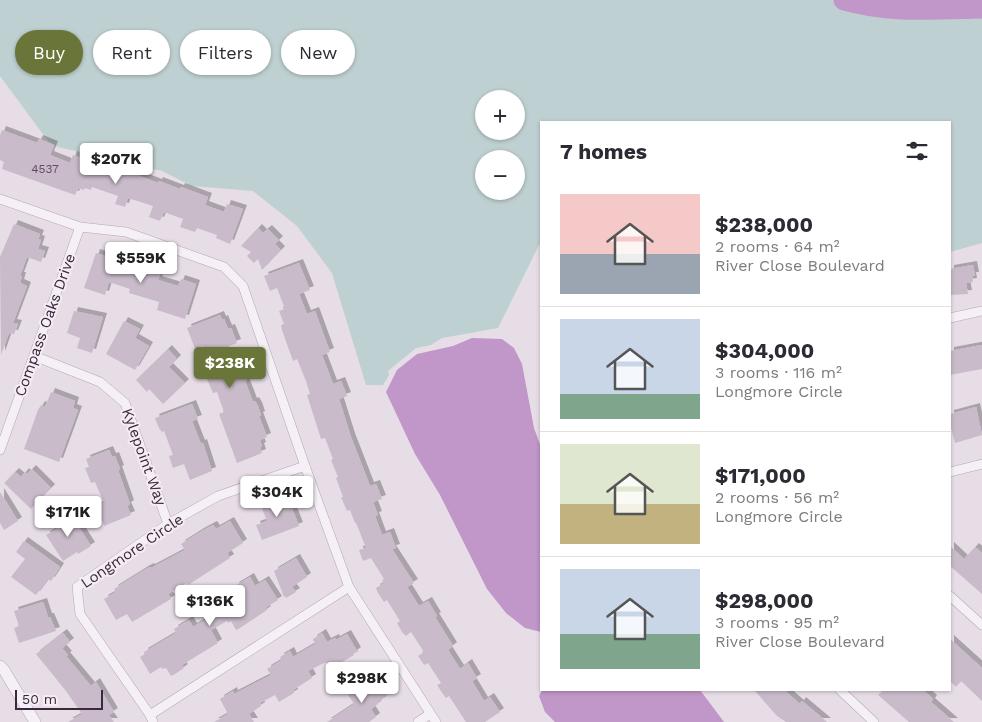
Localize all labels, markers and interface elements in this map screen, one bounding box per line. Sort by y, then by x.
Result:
chip: Buy [15,30,83,75]
chip: Rent [93,30,170,75]
chip: Filters [180,30,271,75]
chip: New [281,30,355,75]
map controls [475,90,525,200]
button: + [475,90,525,140]
icon: filters [903,137,931,165]
text: 7 homes [560,139,647,164]
pin: $207K [81,142,151,185]
text: $207K [91,149,141,168]
button: − [475,150,525,200]
house number: 4537 [31,162,59,176]
text: $238,000 [715,212,813,237]
icon: home [600,214,660,274]
text: 2 rooms · 64 m² [715,237,840,256]
pin: $559K [106,242,176,284]
text: $559K [116,248,166,267]
street label: Compass Oaks Drive [11,251,79,399]
text: River Close Boulevard [715,256,885,275]
text: $304,000 [715,338,814,363]
icon: home [600,339,660,399]
pin: $238K [195,346,265,389]
text: $238K [205,353,255,372]
text: 3 rooms · 116 m² [715,363,842,382]
text: Longmore Circle [715,382,843,401]
street label: Kylepoint Way [118,406,170,508]
text: $171,000 [715,463,806,488]
icon: home [600,464,660,524]
pin: $304K [242,476,312,518]
text: $304K [251,482,303,501]
text: 2 rooms · 56 m² [715,488,839,507]
pin: $171K [33,496,103,538]
text: $171K [46,502,90,521]
text: Longmore Circle [715,507,843,526]
street label: Longmore Circle [77,510,187,592]
pin: $136K [175,584,245,627]
text: $298,000 [715,588,814,613]
icon: home [600,589,660,649]
text: $136K [186,591,234,610]
text: 3 rooms · 95 m² [715,613,839,632]
text: River Close Boulevard [715,632,885,651]
pin: $298K [327,662,397,704]
text: $298K [337,668,387,687]
scale bar [15,687,102,710]
text: 50 m [22,691,57,707]

